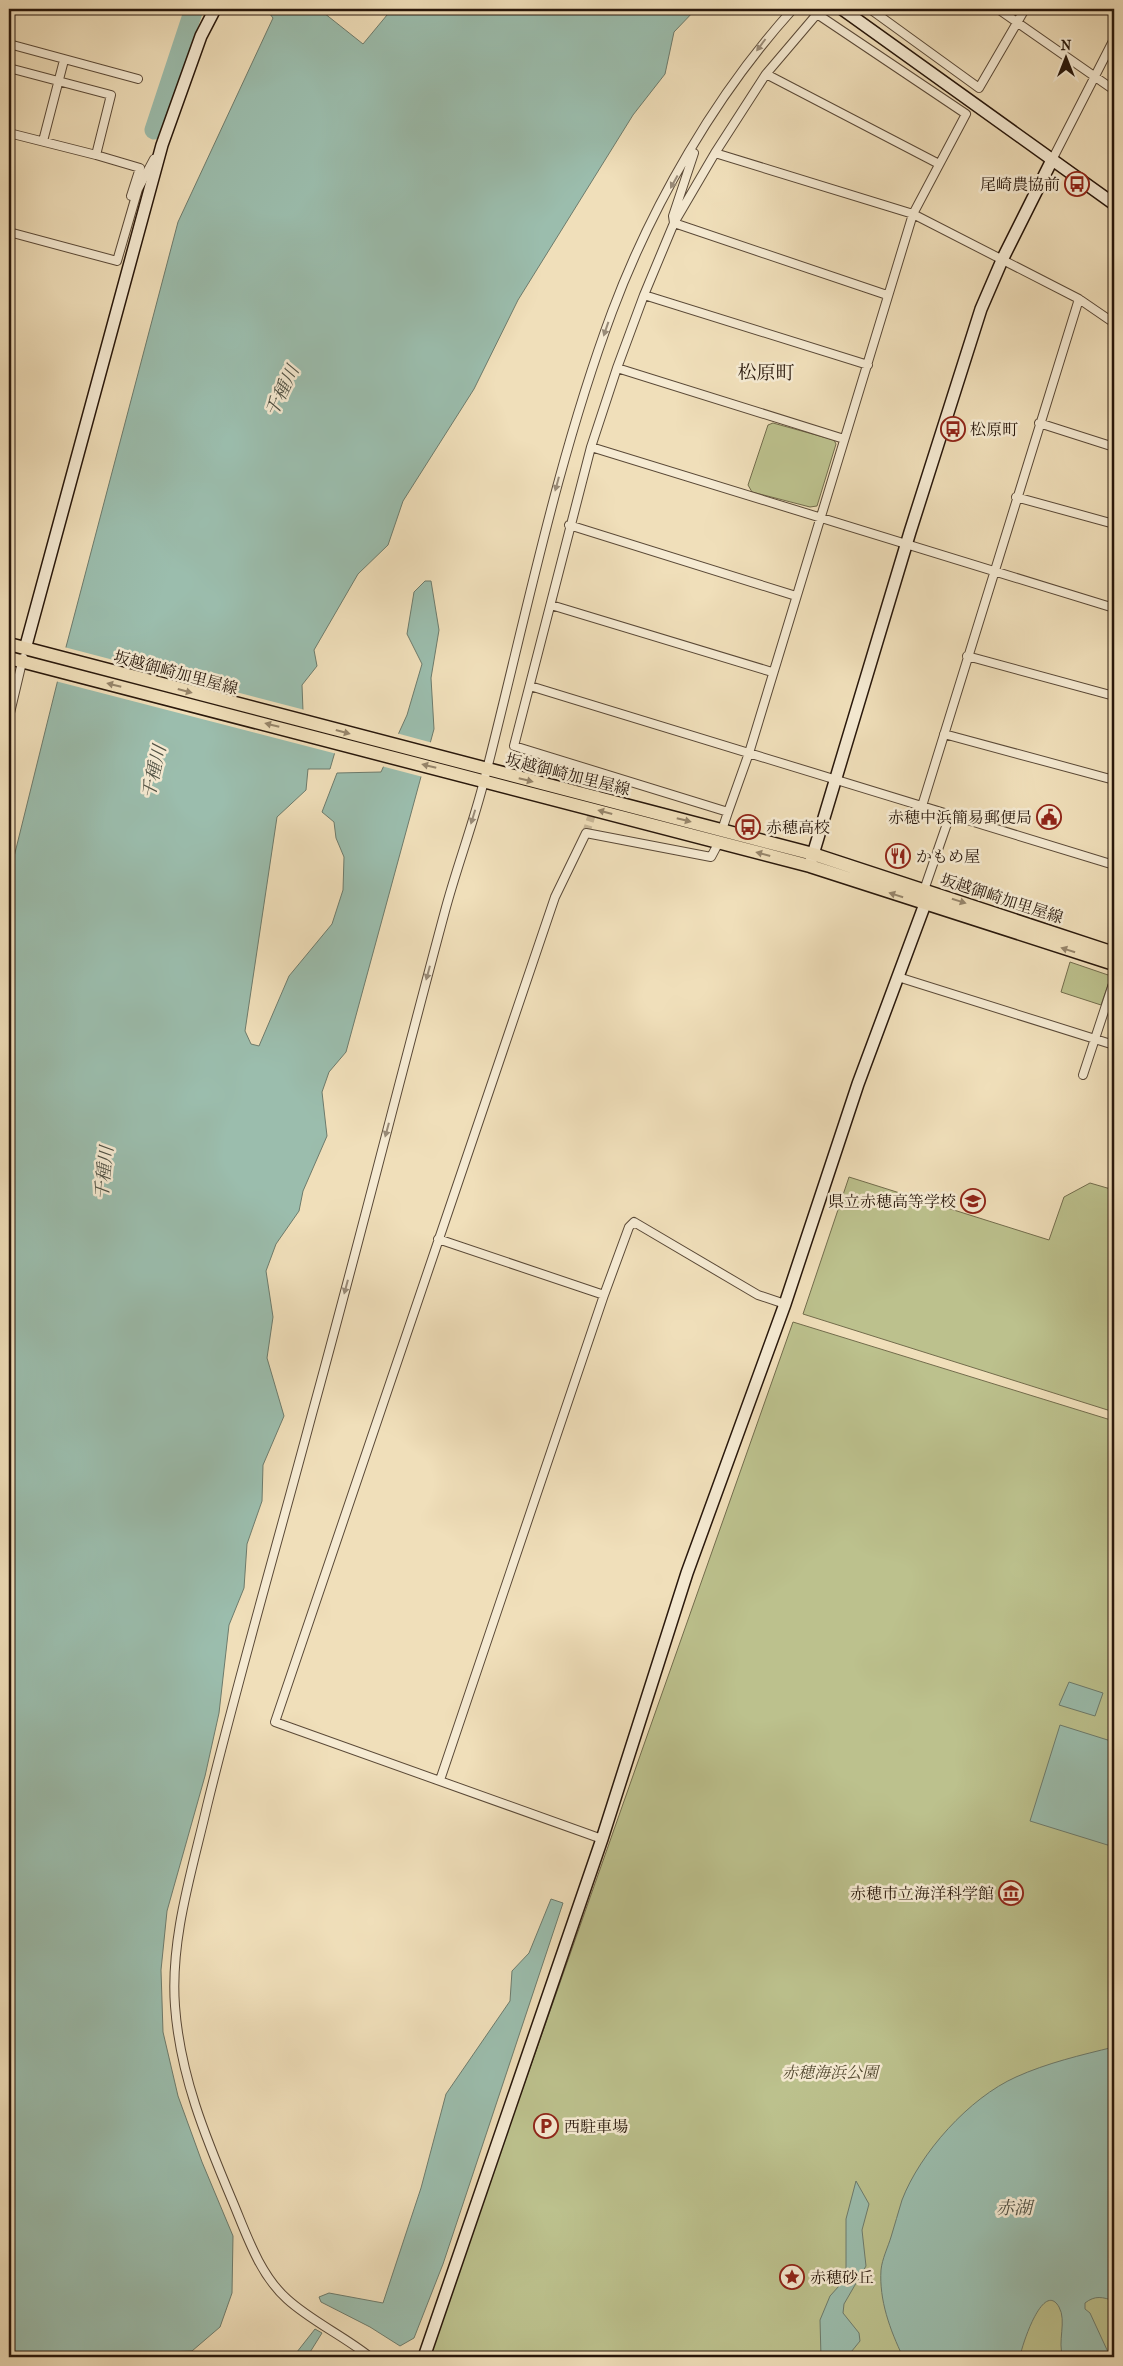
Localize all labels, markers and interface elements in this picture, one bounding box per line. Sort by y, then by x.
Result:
north arrow [1040,32,1090,82]
text: N [1061,37,1072,54]
one-way arrow [756,38,767,51]
bus stop icon: 尾崎農協前 [1064,171,1090,197]
one-way arrow [669,175,678,189]
place label: 尾崎農協前 [980,175,1060,194]
one-way arrow [602,322,609,337]
water label: 千種川 [261,361,305,420]
district label: 松原町 [737,362,795,384]
bus stop icon: 松原町 [940,416,966,442]
place label: 松原町 [970,420,1018,439]
one-way arrow [553,477,561,492]
street label: 坂越御崎加里屋線 [112,647,240,698]
one-way arrow [107,681,122,689]
one-way arrow [178,687,193,695]
one-way arrow [264,721,279,729]
one-way arrow [335,729,350,737]
water label: 千種川 [138,741,171,801]
street label: 坂越御崎加里屋線 [503,750,632,799]
one-way arrow [421,762,437,770]
one-way arrow [519,776,534,784]
public building icon: 赤穂中浜簡易郵便局 [1036,804,1062,830]
one-way arrow [598,808,613,816]
place label: 赤穂中浜簡易郵便局 [888,808,1032,827]
one-way arrow [469,810,477,825]
bus stop icon: 赤穂高校 [735,814,761,840]
one-way arrow [676,816,691,824]
place label: 赤穂高校 [766,818,830,837]
restaurant icon: かもめ屋 [885,843,911,869]
place label: かもめ屋 [916,847,980,866]
one-way arrow [755,849,770,857]
street label: 坂越御崎加里屋線 [938,870,1066,927]
one-way arrow [889,891,904,898]
one-way arrow [952,898,967,906]
one-way arrow [1060,945,1075,953]
one-way arrow [424,965,432,981]
one-way arrow [383,1123,391,1138]
water label: 千種川 [91,1143,118,1201]
school or university icon: 県立赤穂高等学校 [960,1188,986,1214]
place label: 県立赤穂高等学校 [828,1192,956,1211]
one-way arrow [342,1280,350,1295]
museum icon: 赤穂市立海洋科学館 [998,1880,1024,1906]
place label: 赤穂市立海洋科学館 [850,1884,994,1903]
park label: 赤穂海浜公園 [782,2063,881,2082]
parking icon: 西駐車場 [533,2113,559,2139]
place label: 西駐車場 [564,2117,628,2136]
water label: 赤湖 [996,2198,1035,2219]
place icon: 赤穂砂丘 [779,2264,805,2290]
place label: 赤穂砂丘 [810,2268,874,2287]

